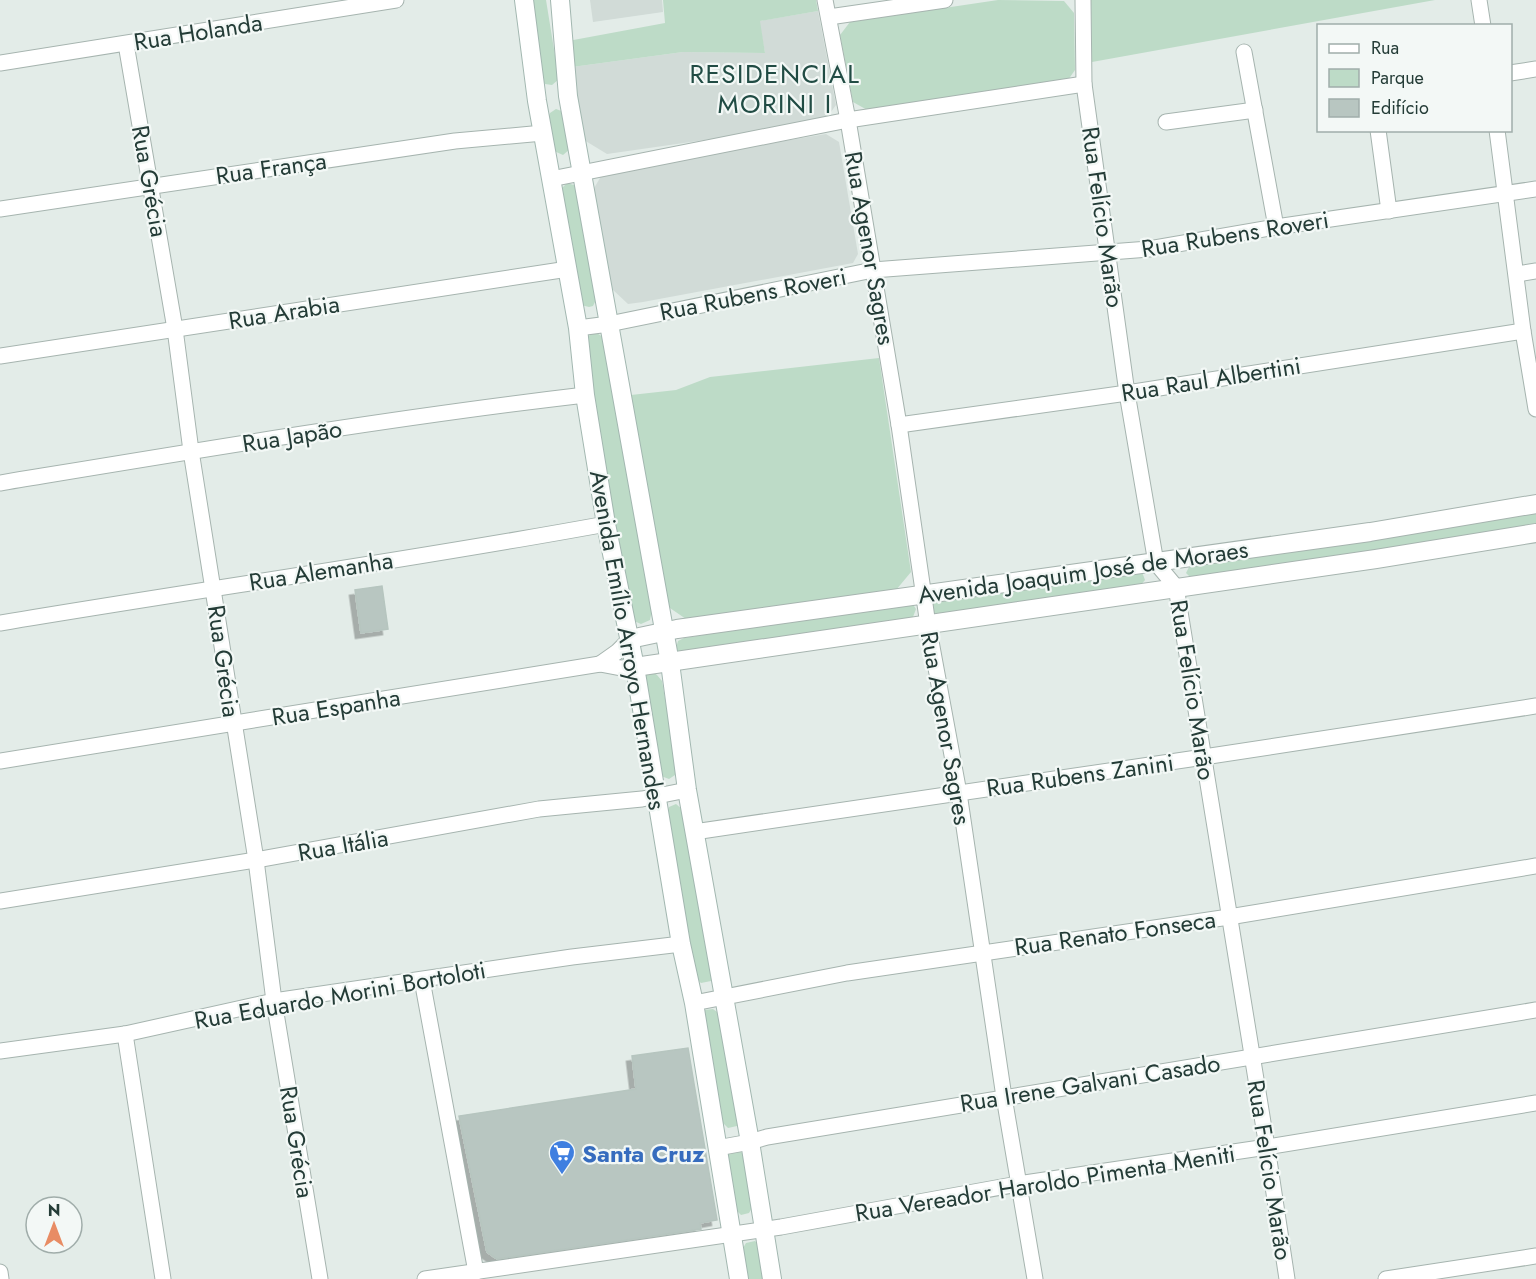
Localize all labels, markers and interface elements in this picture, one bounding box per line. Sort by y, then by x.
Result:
street label: Rua Holanda [131,5,265,59]
legend [1317,24,1512,132]
text: Rua [1371,35,1399,61]
district label: RESIDENCIAL MORINI I [689,55,861,123]
text: Parque [1371,65,1424,91]
text: Edifício [1371,95,1429,121]
street label: Rua Grécia [123,122,177,240]
street label: Rua Felício Marão [1073,124,1133,310]
street label: Rua França [213,143,329,193]
street label: Rua Agenor Sagres [836,148,904,348]
street label: Rua Rubens Roveri [1139,202,1331,266]
street label: Rua Rubens Roveri [657,259,849,329]
street label: Rua Arabia [226,286,342,338]
street label: Rua Raul Albertini [1119,348,1303,410]
street label: Rua Japão [240,411,344,461]
street label: Avenida Emílio Arroyo Hernandes [581,468,675,812]
street label: Avenida Joaquim José de Moraes [916,531,1250,613]
street label: Rua Alemanha [246,542,396,600]
street label: Rua Felício Marão [1161,597,1225,783]
street label: Rua Grécia [199,603,249,719]
street label: Rua Agenor Sagres [912,628,980,828]
street label: Rua Espanha [269,680,403,734]
street label: Rua Rubens Zanini [984,745,1176,805]
street label: Rua Itália [295,820,391,870]
street label: Rua Renato Fonseca [1012,902,1218,964]
street label: Rua Eduardo Morini Bortoloti [192,952,488,1038]
street label: Rua Irene Galvani Casado [957,1045,1223,1121]
street label: Rua Felício Marão [1238,1077,1302,1263]
street label: Rua Grécia [271,1084,323,1200]
place label: Santa Cruz [582,1136,705,1171]
street label: Rua Vereador Haroldo Pimenta Meniti [852,1136,1238,1230]
supermarket icon: Santa Cruz [547,1138,577,1176]
north arrow [24,1195,84,1255]
text: N [48,1199,60,1222]

